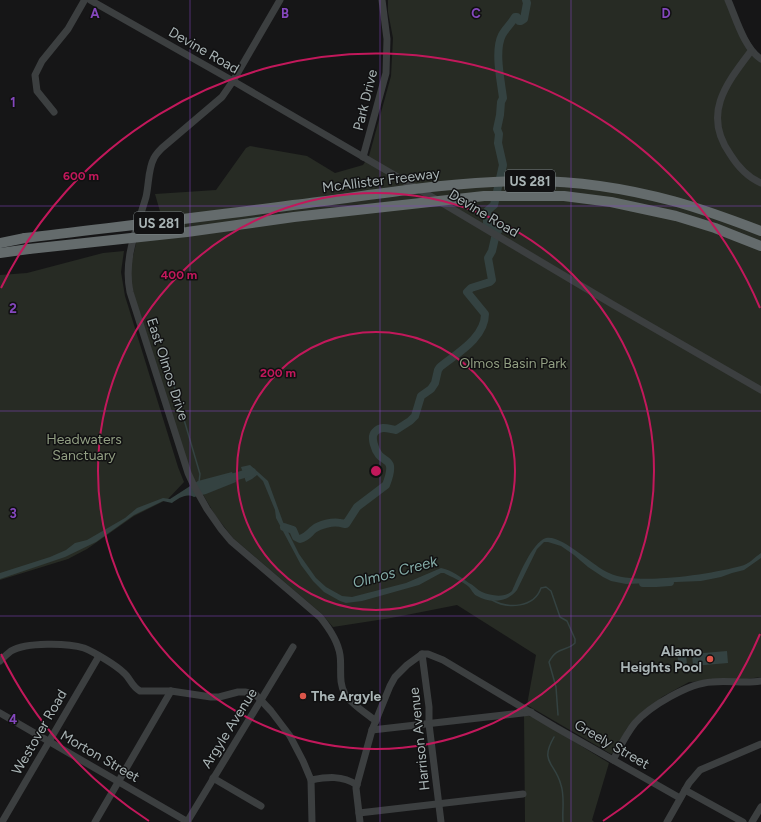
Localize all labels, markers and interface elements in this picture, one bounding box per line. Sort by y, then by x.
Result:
text: A [90,6,100,21]
text: B [281,6,289,21]
text: C [471,6,481,21]
text: D [661,6,671,21]
street label: Devine Road [165,23,242,77]
street label: Park Drive [350,67,381,132]
text: 1 [10,95,16,110]
street label: McAllister Freeway [321,165,441,196]
text: 600 m [63,169,99,183]
road number: US 281 [505,170,555,192]
street label: Devine Road [446,186,522,241]
road number: US 281 [134,212,184,234]
text: 400 m [161,268,197,282]
text: 2 [9,301,17,316]
street label: East Olmos Drive [143,316,192,423]
park label: Olmos Basin Park [459,355,567,372]
text: 200 m [260,366,296,380]
park label: Headwaters Sanctuary [46,431,122,464]
centre of rings [369,464,383,478]
text: 3 [9,506,17,521]
water label: Olmos Creek [351,552,440,592]
place label: Alamo Heights Pool [620,643,702,676]
marker: Alamo Heights Pool [705,654,715,664]
street label: Argyle Avenue [198,685,261,771]
street label: Harrison Avenue [406,686,433,791]
street label: Westover Road [8,687,71,778]
place label: The Argyle [311,688,381,705]
marker: The Argyle [298,691,308,701]
text: 4 [9,712,17,727]
street label: Greely Street [571,716,652,773]
street label: Morton Street [57,727,142,786]

